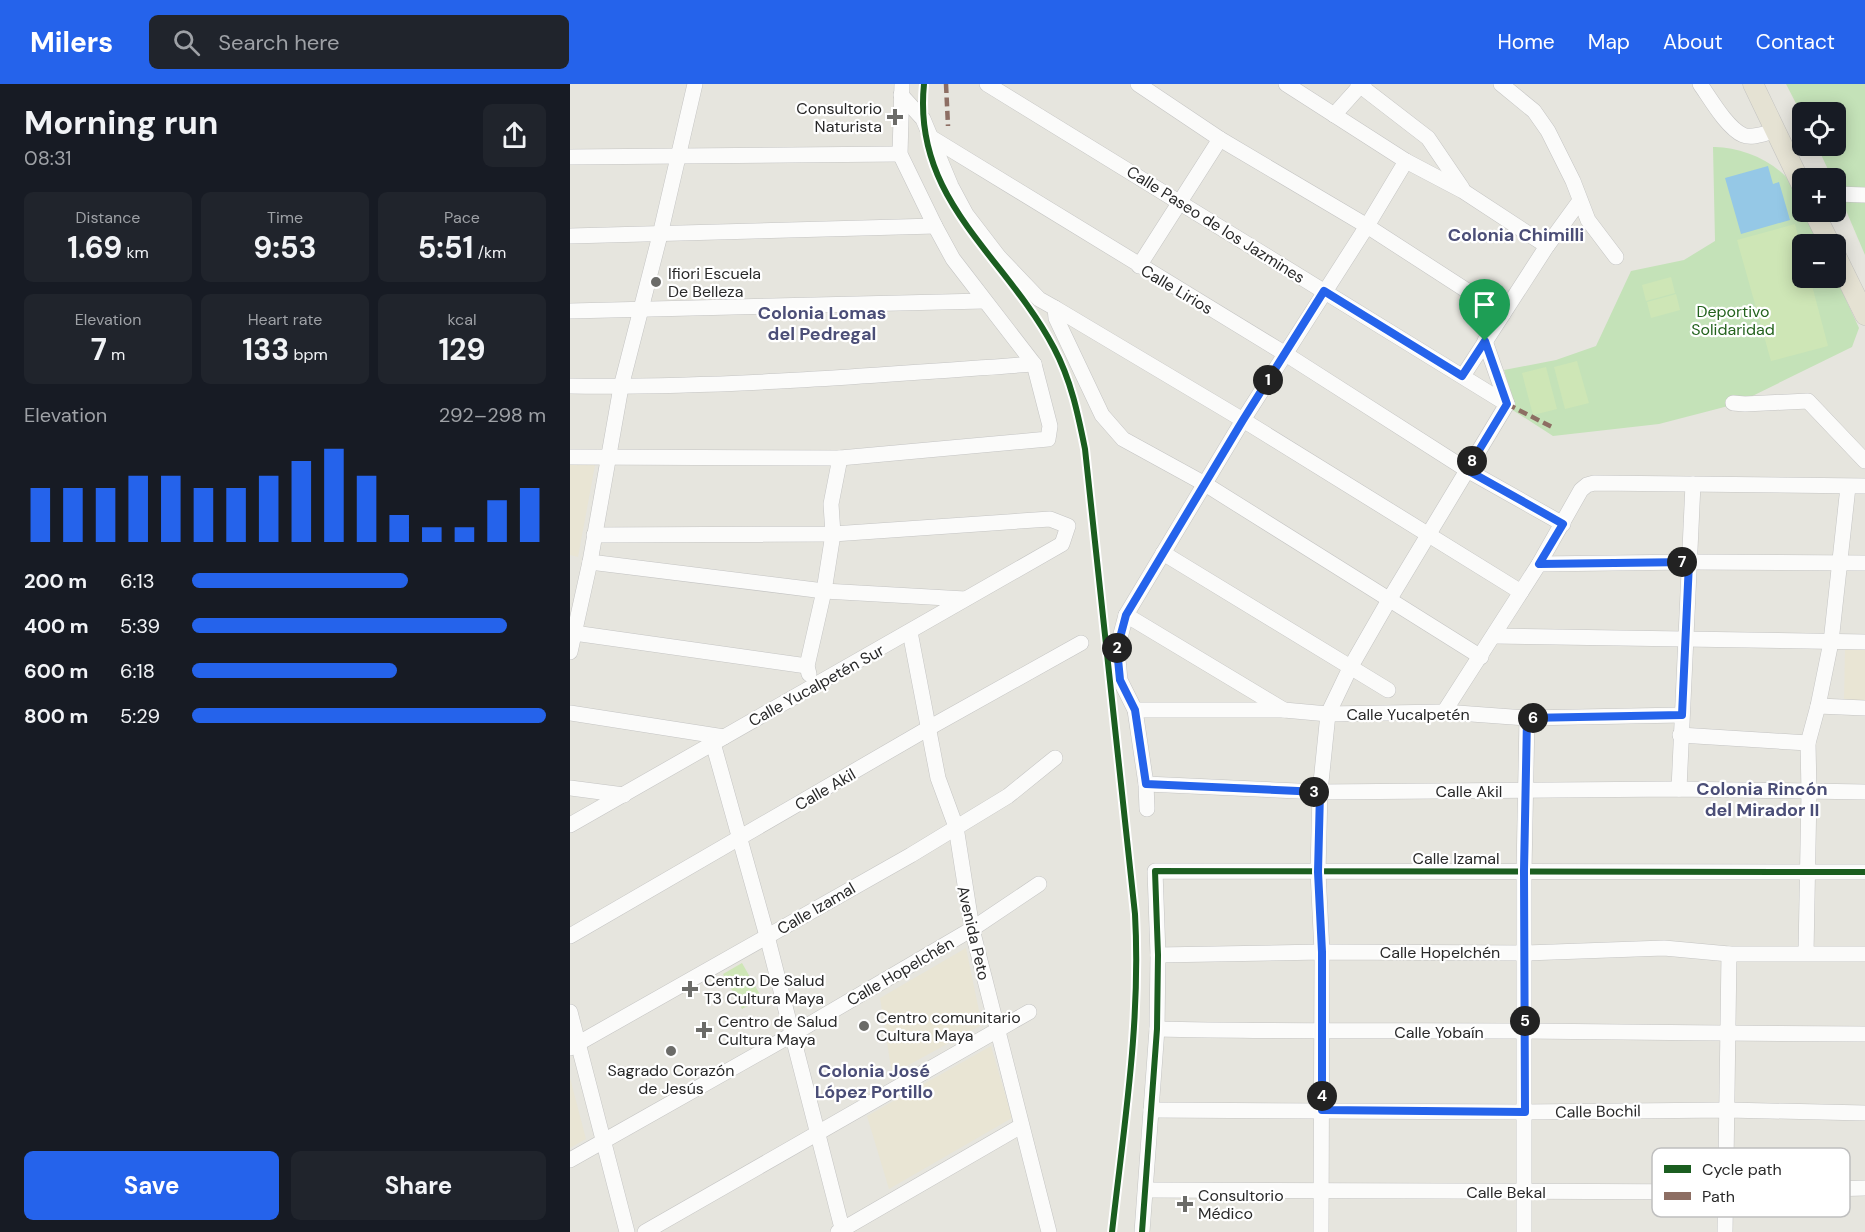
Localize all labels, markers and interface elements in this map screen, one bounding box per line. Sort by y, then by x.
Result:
search box [149,15,569,69]
text: Milers [30,24,113,61]
icon: search [170,26,203,59]
text: Search here [218,28,340,57]
text: Home [1497,28,1555,56]
text: Map [1588,28,1630,56]
text: About [1663,28,1723,56]
text: Contact [1756,28,1835,56]
place label: Consultorio Naturista [796,98,882,137]
text: Morning run [24,101,218,144]
map controls [1792,102,1846,288]
button: locate [1792,102,1846,156]
button: share [483,104,546,167]
marker: Consultorio Naturista [886,108,904,126]
text: 08:31 [24,145,72,171]
street label: Calle Paseo de los Jazmines [1123,161,1309,288]
button: + [1792,168,1846,222]
text: Distance [76,207,140,228]
text: Time [267,207,303,228]
text: Pace [444,207,480,228]
district label: Colonia Chimilli [1448,223,1584,247]
text: 1.69 [67,228,122,267]
text: 9:53 [253,228,317,267]
text: 5:51 [418,228,474,267]
button: − [1792,234,1846,288]
text: km [122,242,149,263]
text: /km [474,242,506,263]
street label: Calle Lirios [1137,260,1217,319]
place label: Ifiori Escuela De Belleza [668,263,761,302]
marker: Ifiori Escuela De Belleza [649,275,663,289]
pin [1459,279,1510,341]
icon: arrive [1468,288,1501,321]
district label: Colonia Lomas del Pedregal [758,301,886,346]
park label: Deportivo Solidaridad [1691,301,1775,340]
text: Elevation [75,309,141,330]
text: Heart rate [248,309,322,330]
text: kcal [448,309,476,330]
text: 7 [91,330,107,369]
text: 133 [242,330,289,369]
text: 129 [438,330,486,369]
text: m [107,344,125,365]
text: bpm [289,344,328,365]
pin: 1 [1253,365,1283,395]
text: 1 [1265,369,1271,390]
text: Elevation [24,402,107,428]
text: 292–298 m [439,402,546,428]
pin: 8 [1457,446,1487,476]
text: 8 [1467,450,1477,471]
pin: 7 [1667,547,1697,577]
text: 7 [1678,551,1686,572]
text: 200 m [24,568,87,594]
text: 6:13 [120,568,155,594]
text: 400 m [24,613,89,639]
text: 5:39 [120,613,160,639]
pin: 2 [1102,633,1132,663]
text: 2 [1112,637,1122,658]
street label: Calle Yucalpetén Sur [745,639,888,731]
text: 600 m [24,658,88,684]
text: 6:18 [120,658,155,684]
text: 800 m [24,703,88,729]
text: 5:29 [120,703,160,729]
pin: 6 [1518,703,1548,733]
street label: Calle Yucalpetén [1346,704,1470,725]
text: 6 [1528,707,1538,728]
street label: Calle Akil [791,764,859,815]
pin: 3 [1299,777,1329,807]
district label: Colonia Rincón del Mirador II [1696,777,1828,822]
text: 3 [1309,781,1319,802]
street label: Calle Akil [1436,781,1502,802]
street label: Calle Izamal [1413,848,1499,869]
street label: Calle Izamal [773,878,859,939]
street label: Avenida Peto [952,884,995,982]
street label: Calle Hopelchén [843,932,958,1011]
street label: Calle Hopelchén [1380,942,1500,963]
place label: Centro De Salud T3 Cultura Maya [704,970,824,1009]
marker: Centro De Salud T3 Cultura Maya [681,980,699,998]
pin: 5 [1510,1006,1540,1036]
place label: Centro comunitario Cultura Maya [876,1007,1021,1046]
text: 5 [1520,1010,1530,1031]
place label: Centro de Salud Cultura Maya [718,1011,838,1050]
marker: Centro comunitario Cultura Maya [857,1019,871,1033]
marker: Centro de Salud Cultura Maya [695,1021,713,1039]
street label: Calle Yobaín [1394,1022,1484,1043]
marker: Sagrado Corazón de Jesús [664,1044,678,1058]
district label: Colonia José López Portillo [815,1059,933,1104]
place label: Sagrado Corazón de Jesús [608,1060,734,1099]
pin: 4 [1307,1081,1337,1111]
text: 4 [1317,1085,1327,1106]
street label: Calle Bochil [1555,1100,1641,1123]
legend [1652,1148,1850,1217]
button: Save [24,1151,279,1220]
button: Share [291,1151,546,1220]
text: Cycle path [1702,1159,1782,1180]
street label: Calle Bekal [1466,1182,1546,1203]
place label: Consultorio Médico [1198,1185,1284,1224]
text: Path [1702,1186,1735,1207]
marker: Consultorio Médico [1176,1195,1194,1213]

